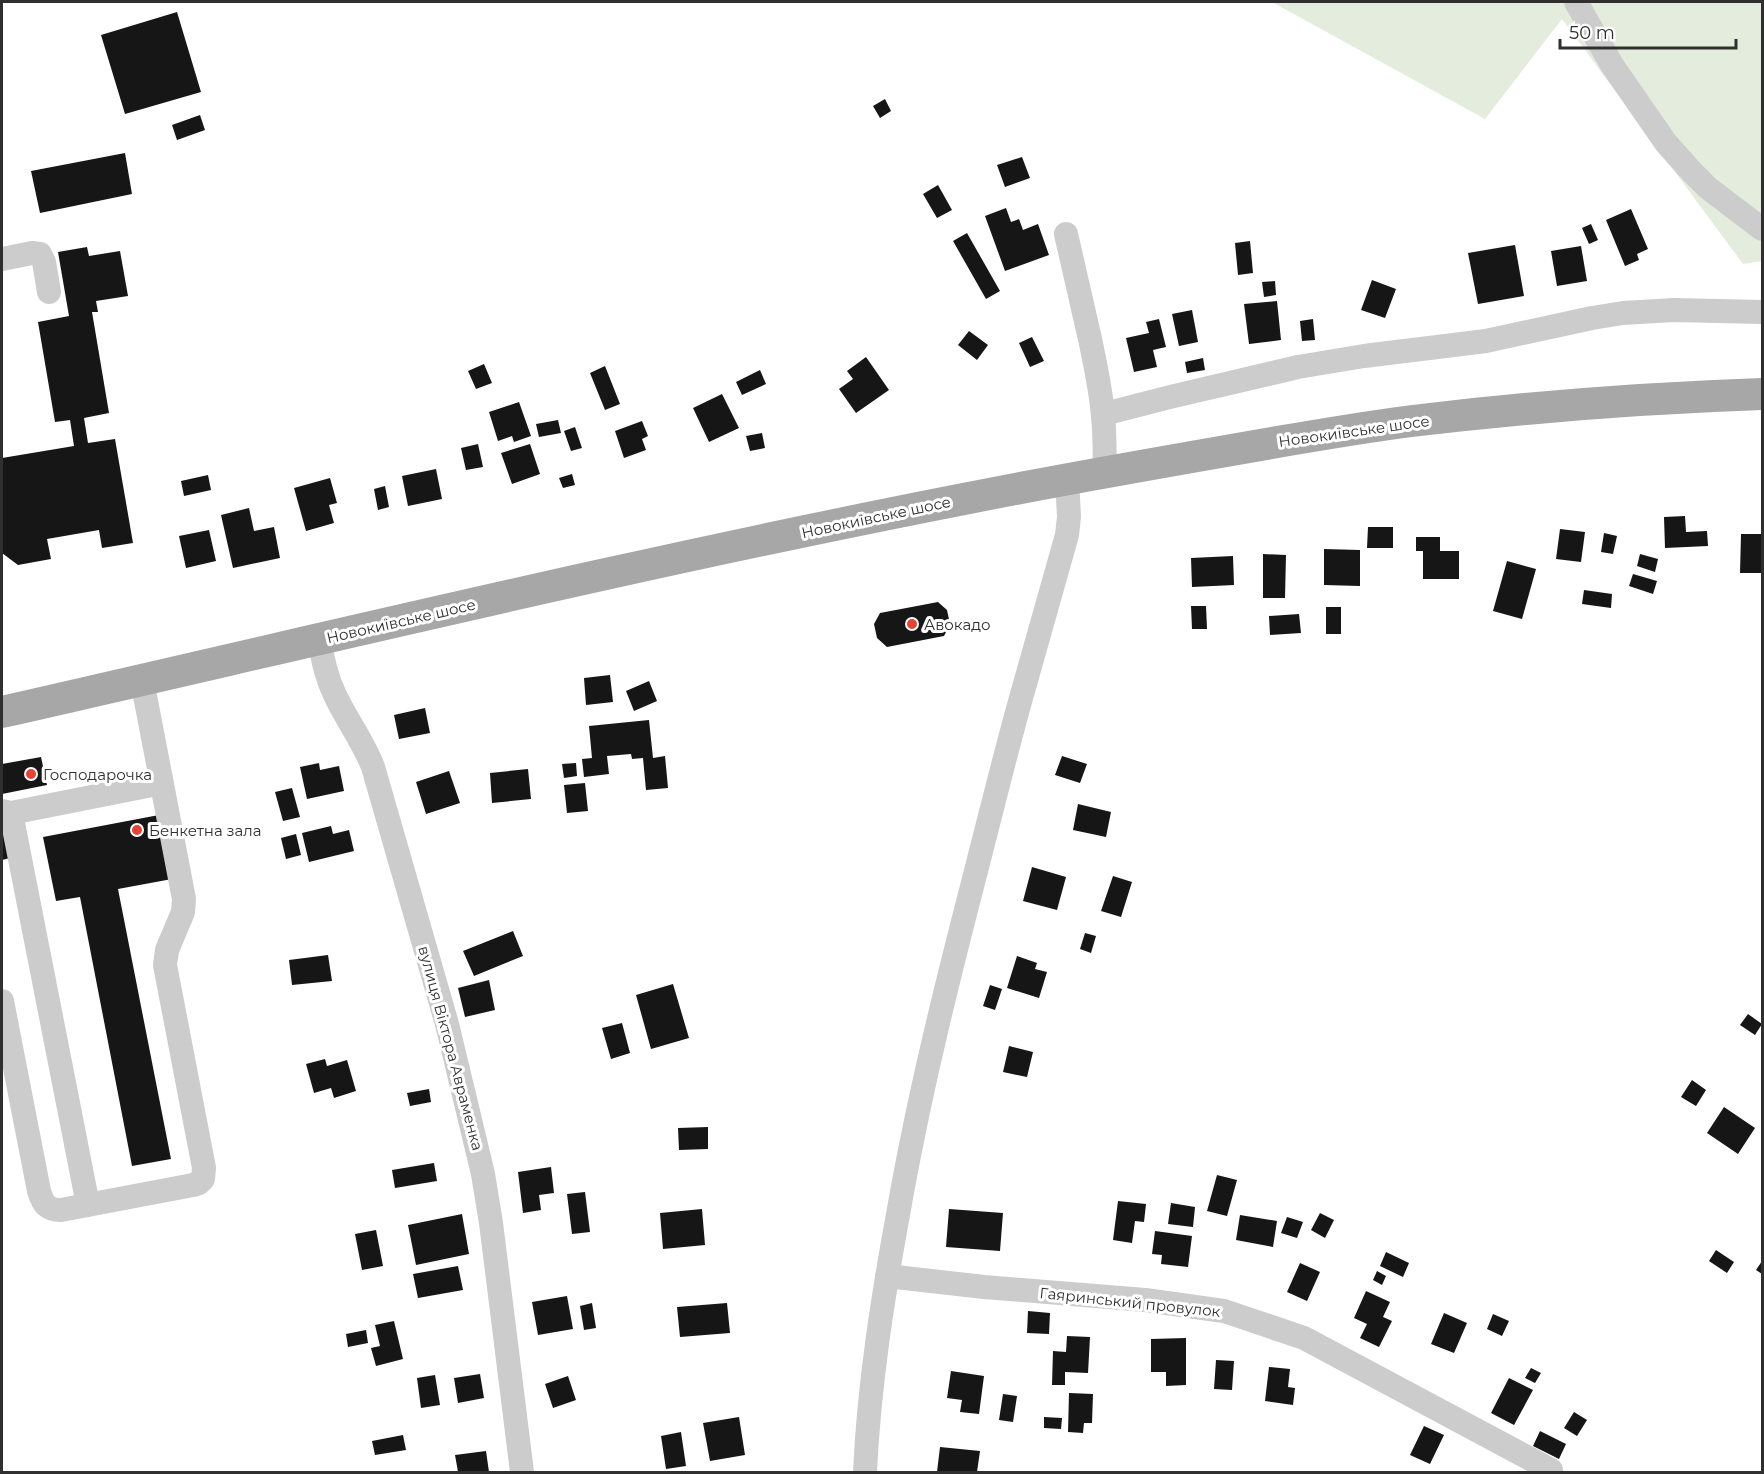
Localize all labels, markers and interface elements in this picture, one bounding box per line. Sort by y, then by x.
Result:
scale bar [1560,12,1736,50]
text: 50 m [1569,22,1615,44]
street label: Новокиївське шосе [1277,411,1431,451]
street label: Новокиївське шосе [800,492,952,542]
street label: Новокиївське шосе [325,595,477,647]
place label: Авокадо [924,615,990,634]
marker: Авокадо [905,617,919,631]
place label: Господарочка [43,765,152,784]
marker: Господарочка [24,767,38,781]
place label: Бенкетна зала [149,821,262,840]
marker: Бенкетна зала [130,823,144,837]
street label: вулиця Віктора Авраменка [415,944,487,1152]
street label: Гаяринський провулок [1039,1283,1222,1321]

